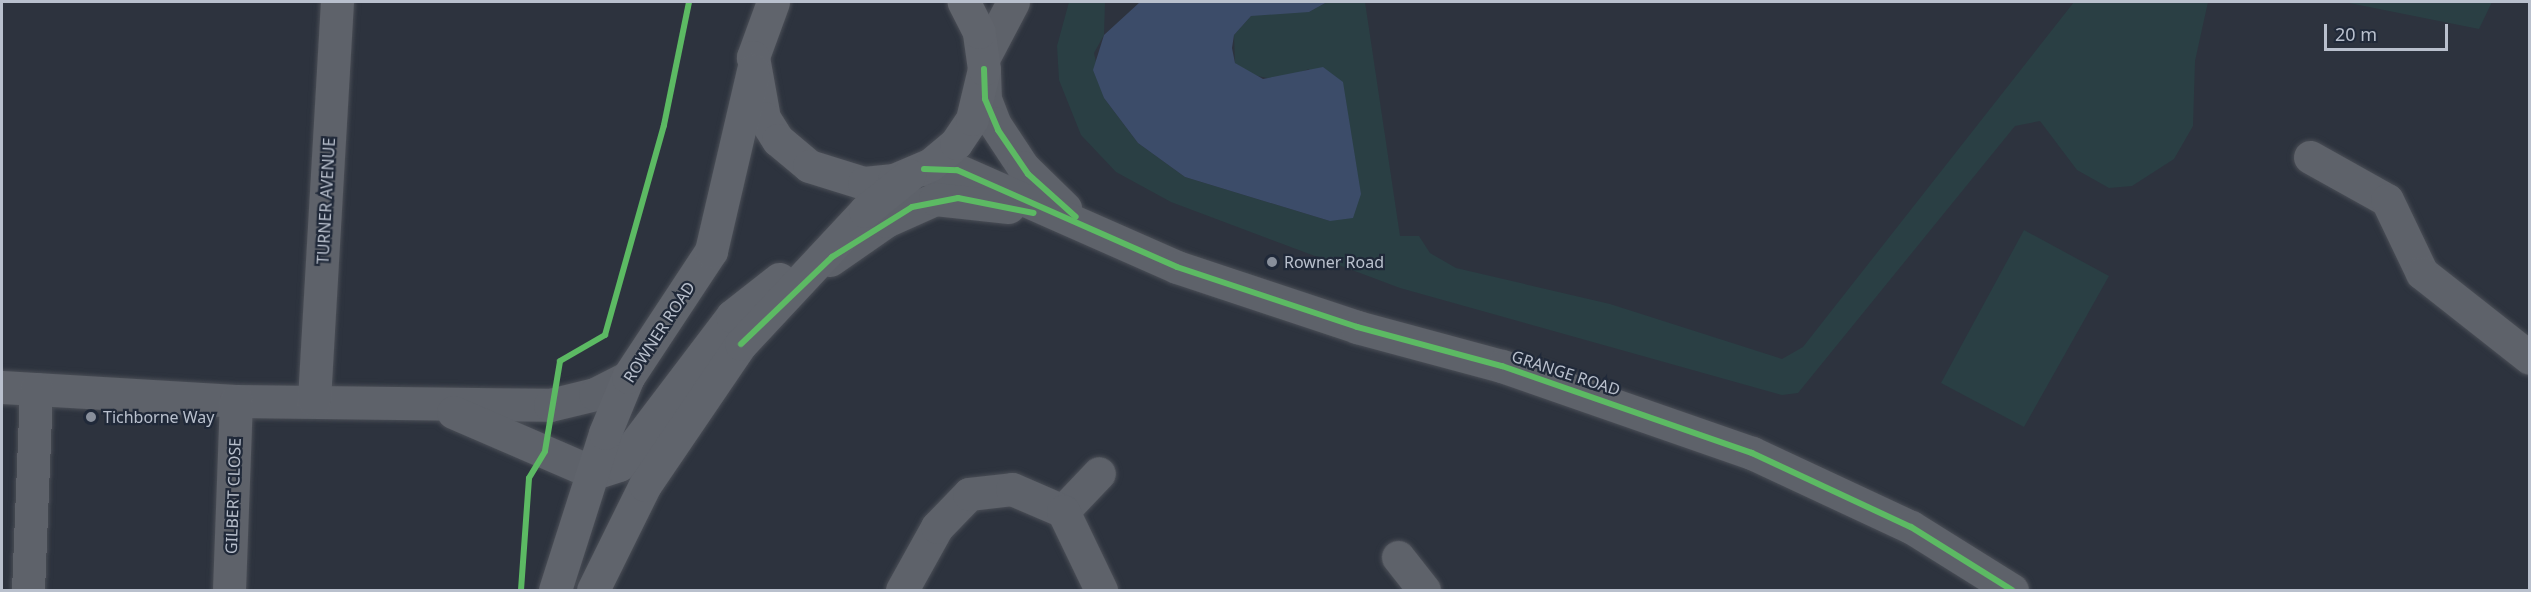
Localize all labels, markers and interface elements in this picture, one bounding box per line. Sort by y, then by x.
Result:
scale bar [2327,12,2452,50]
text: 20 m [2335,22,2377,46]
street label: TURNER AVENUE [313,137,339,265]
place label: Rowner Road [1284,252,1384,272]
marker: Rowner Road [1265,255,1279,269]
street label: ROWNER ROAD [619,278,699,386]
street label: GRANGE ROAD [1509,346,1623,400]
place label: Tichborne Way [103,407,214,427]
marker: Tichborne Way [84,410,98,424]
street label: GILBERT CLOSE [221,438,245,554]

